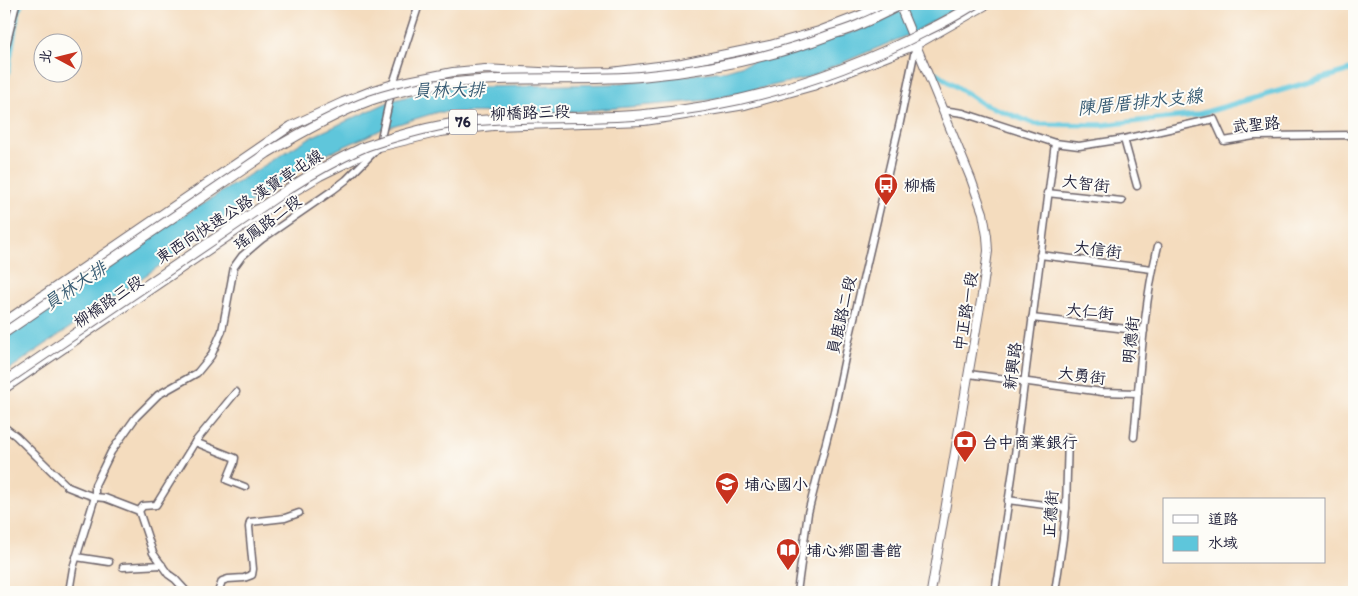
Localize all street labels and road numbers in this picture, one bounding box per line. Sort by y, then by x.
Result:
street label: 柳橋路三段 [490,102,570,123]
road number: 76 [449,110,477,134]
street label: 武聖路 [1231,113,1281,136]
street label: 東西向快速公路 漢寶草屯線 [152,145,326,268]
street label: 大智街 [1061,171,1111,196]
street label: 瑤鳳路二段 [230,191,305,254]
street label: 大信街 [1073,237,1123,262]
street label: 中正路一段 [950,270,981,352]
street label: 柳橋路三段 [70,271,147,332]
street label: 員鹿路二段 [823,274,860,356]
street label: 大仁街 [1065,300,1115,323]
street label: 明德街 [1119,315,1142,365]
street label: 新興路 [1000,341,1025,391]
street label: 大勇街 [1057,363,1107,388]
street label: 正德街 [1039,489,1062,539]

